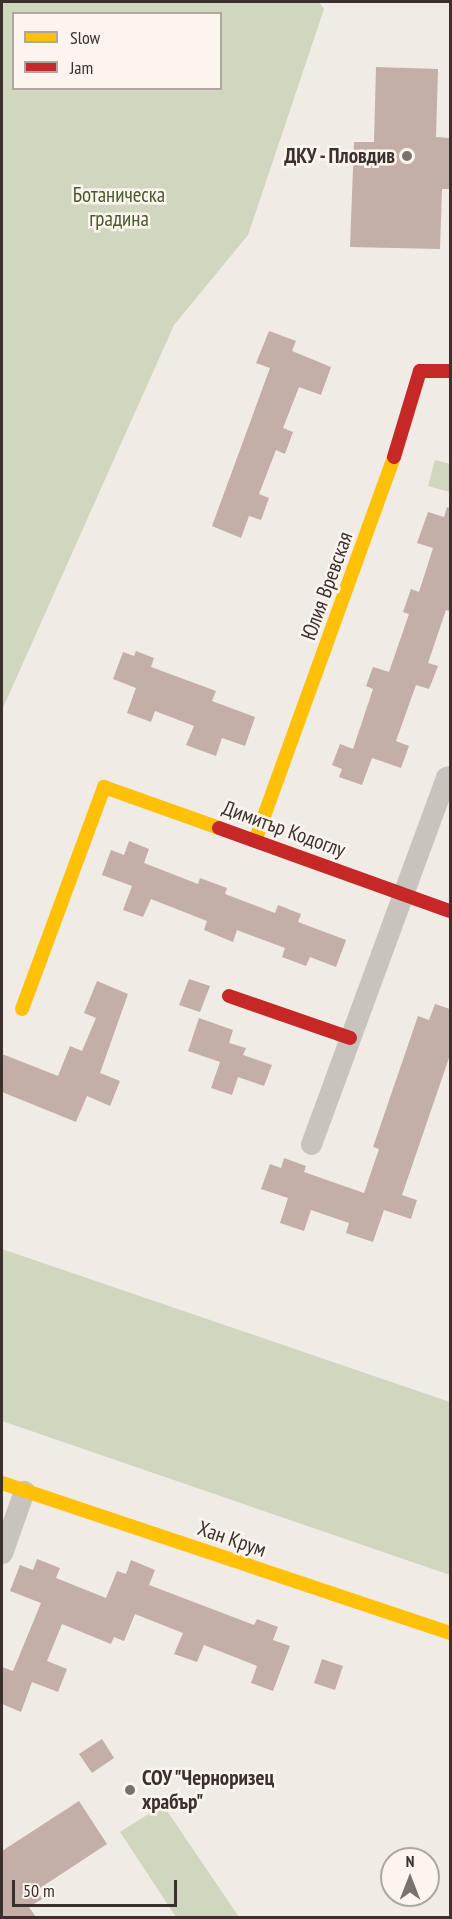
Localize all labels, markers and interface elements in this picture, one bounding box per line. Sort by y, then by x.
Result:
legend [12,12,222,90]
text: Slow [70,26,100,49]
text: Jam [70,56,93,79]
place label: ДКУ - Пловдив [281,143,395,169]
marker: ДКУ - Пловдив [400,149,414,163]
park label: Ботаническа градина [73,182,165,232]
street label: Юлия Вревская [296,528,358,644]
street label: Димитър Кодоглу [219,795,349,863]
street label: Хан Крум [195,1516,269,1562]
place label: СОУ "Черноризец храбър" [142,1765,276,1815]
marker: СОУ "Черноризец храбър" [123,1783,137,1797]
north arrow [380,1847,440,1907]
text: N [406,1851,414,1871]
scale bar [15,1868,180,1906]
text: 50 m [23,1879,55,1902]

